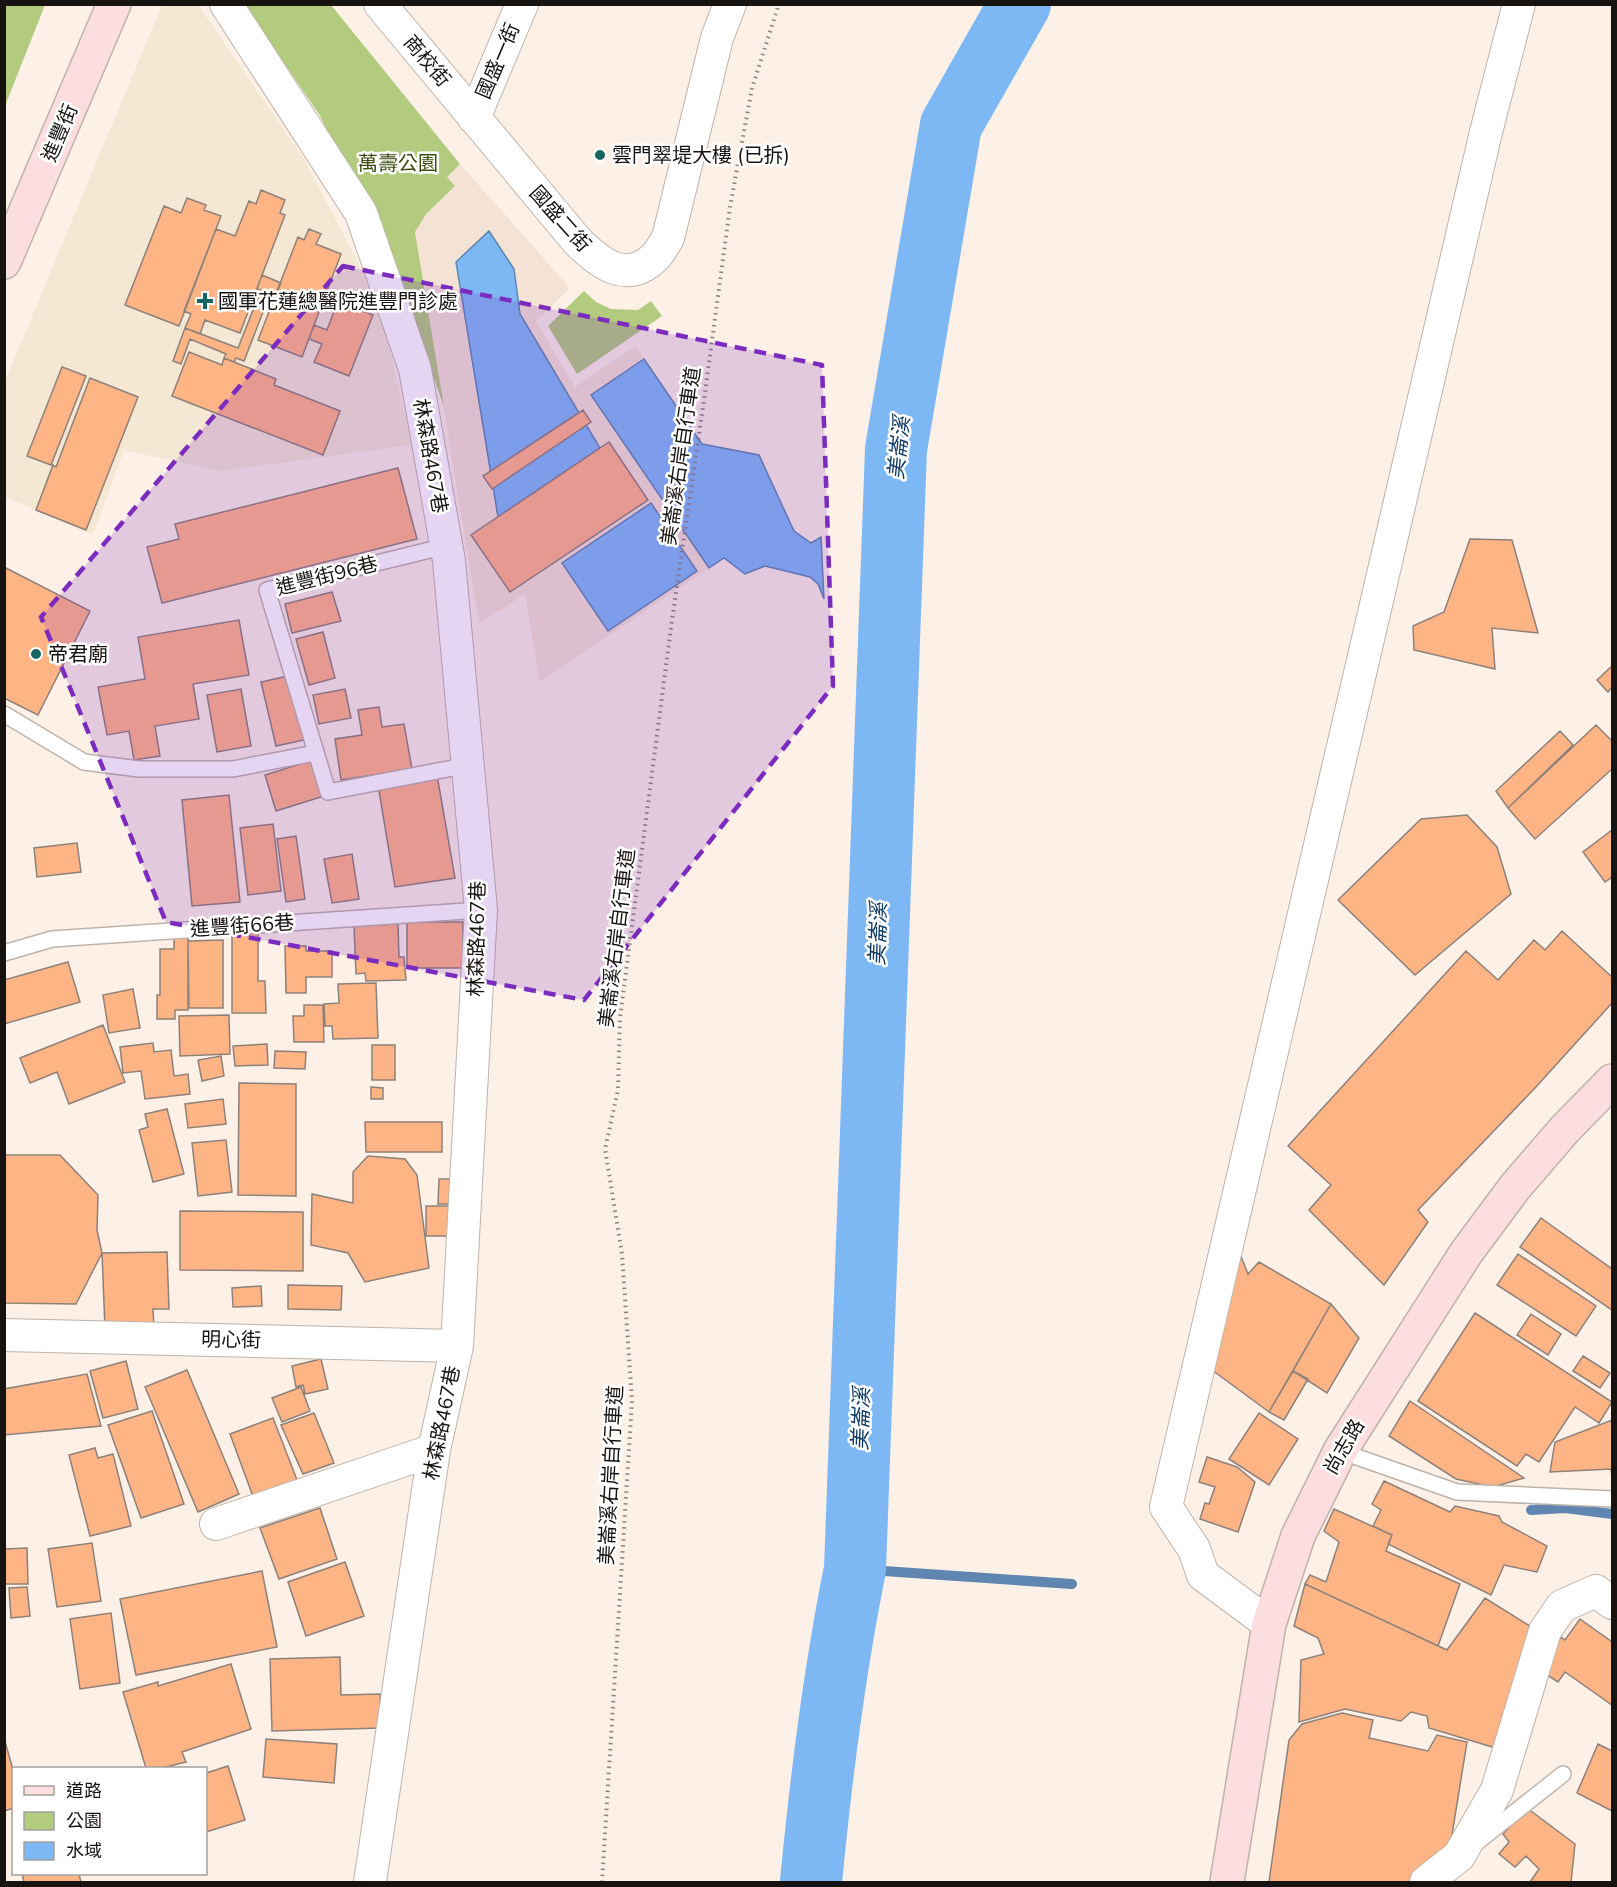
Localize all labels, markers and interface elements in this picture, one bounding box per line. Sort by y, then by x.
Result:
street label: 國盛一街 [470,19,526,103]
street label: 商校街 [397,29,457,93]
street label: 進豐街 [36,100,84,166]
place label: 雲門翠堤大樓 (已拆) [612,142,790,169]
marker: 雲門翠堤大樓 (已拆) [593,148,607,162]
park label: 萬壽公園 [358,150,438,177]
street label: 國盛二街 [523,180,597,258]
place label: 國軍花蓮總醫院進豐門診處 [218,288,458,315]
marker: 國軍花蓮總醫院進豐門診處 [196,292,214,310]
street label: 美崙溪右岸自行車道 [655,365,707,547]
street label: 林森路467巷 [407,397,453,515]
water label: 美崙溪 [882,412,917,481]
street label: 進豐街96巷 [273,550,381,602]
place label: 帝君廟 [48,641,108,668]
marker: 帝君廟 [29,647,43,661]
street label: 美崙溪右岸自行車道 [593,847,641,1029]
street label: 林森路467巷 [462,881,492,997]
water label: 美崙溪 [863,899,893,966]
street label: 進豐街66巷 [189,909,295,943]
street label: 明心街 [201,1326,261,1354]
street label: 林森路467巷 [418,1363,466,1483]
street label: 美崙溪右岸自行車道 [593,1384,629,1566]
water label: 美崙溪 [846,1384,876,1451]
street label: 尚志路 [1317,1414,1371,1480]
legend [12,1767,207,1875]
text: 道路 [66,1779,102,1803]
text: 公園 [66,1809,102,1833]
text: 水域 [66,1839,102,1863]

